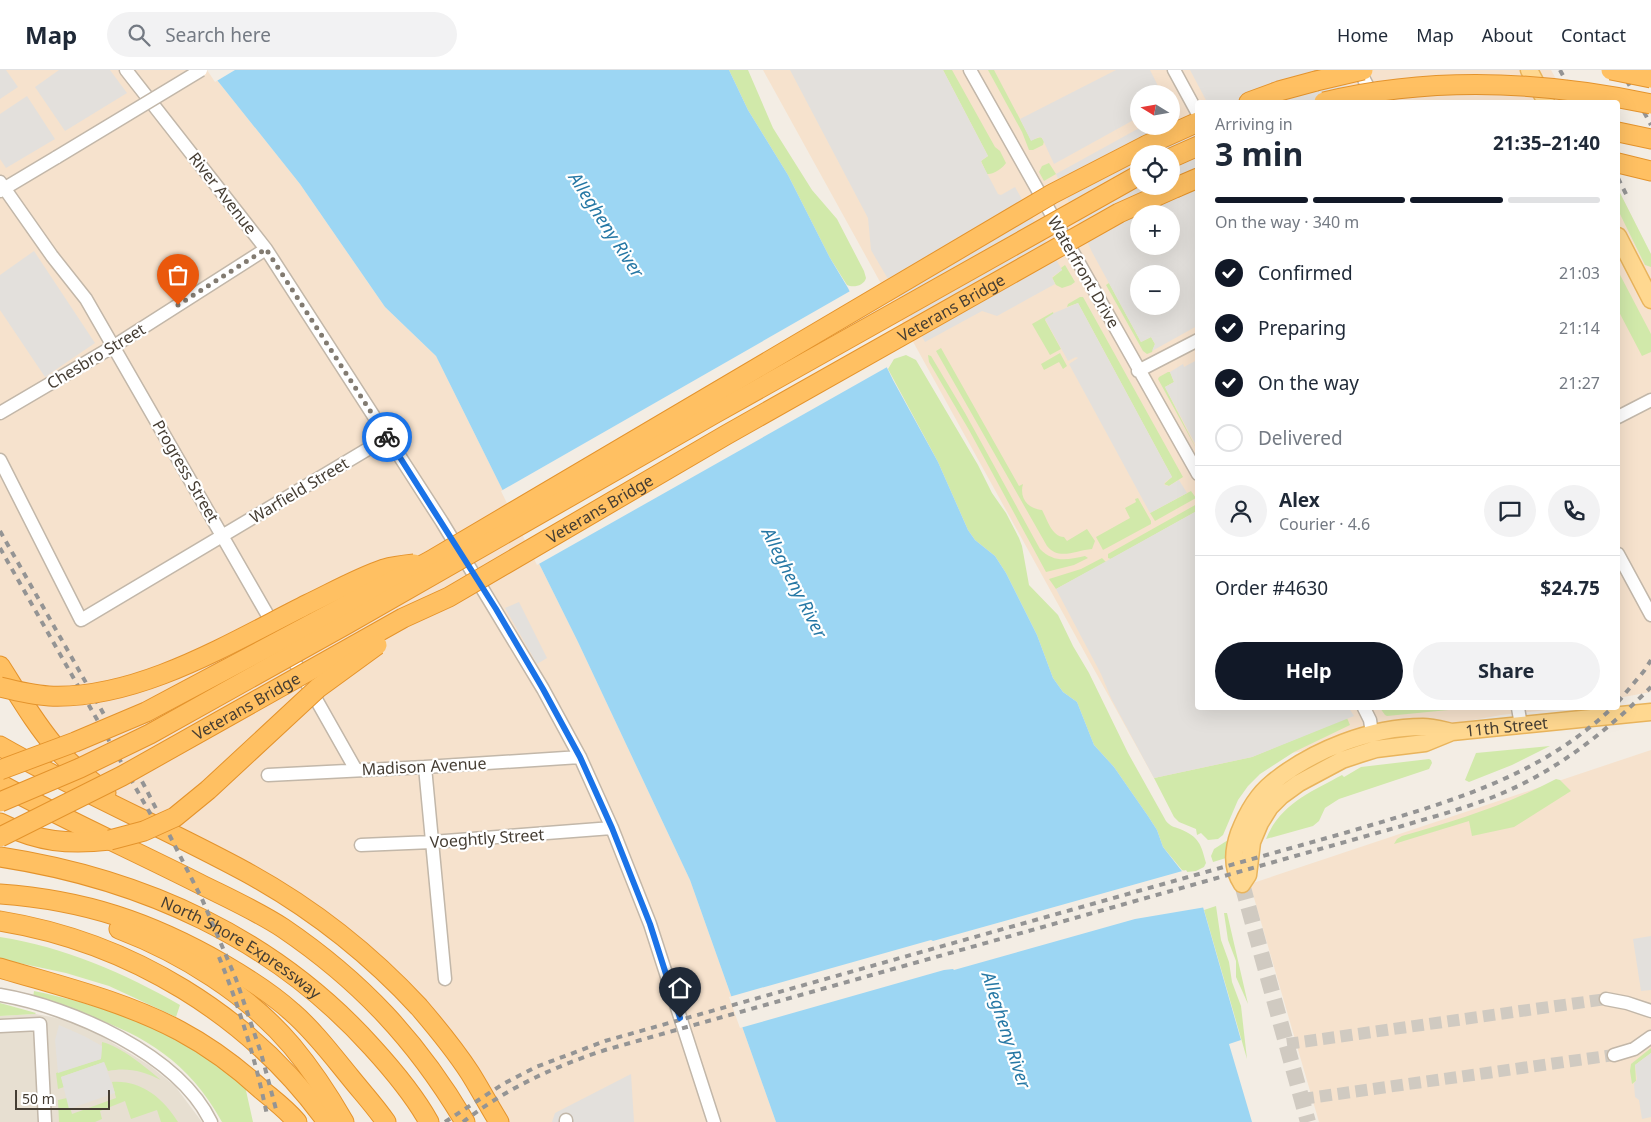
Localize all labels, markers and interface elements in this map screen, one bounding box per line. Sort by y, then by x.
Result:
search box [107,12,457,57]
text: Map [25,18,77,51]
icon: search [125,21,153,49]
text: Search here [165,22,271,48]
text: Home [1337,23,1388,47]
text: Map [1416,23,1454,47]
text: About [1482,23,1533,47]
text: Contact [1561,23,1626,47]
north arrow [1130,85,1180,135]
map controls [1130,85,1180,315]
text: Arriving in [1215,113,1293,135]
text: 21:35–21:40 [1493,130,1600,156]
text: 3 min [1215,132,1303,175]
button: locate [1130,145,1180,195]
street label: River Avenue [184,148,262,238]
water label: Allegheny River [563,165,650,283]
button: + [1130,205,1180,255]
text: On the way · 340 m [1215,211,1359,233]
street label: Waterfront Drive [1043,212,1125,332]
pin [157,254,199,305]
icon: check [1215,259,1243,287]
text: Confirmed [1258,260,1353,286]
icon: bag [164,261,192,289]
text: 21:03 [1559,262,1600,284]
button: − [1130,265,1180,315]
street label: Veterans Bridge [894,269,1009,347]
icon: check [1215,314,1243,342]
text: Preparing [1258,315,1346,341]
text: 21:14 [1559,317,1600,339]
street label: Chesbro Street [43,318,150,394]
icon: check [1215,369,1243,397]
text: On the way [1258,370,1359,396]
text: 21:27 [1559,372,1600,394]
courier [362,412,412,462]
street label: Progress Street [148,416,224,526]
icon: bike [373,423,401,451]
text: Delivered [1258,425,1343,451]
street label: Warfield Street [246,452,353,528]
street label: Veterans Bridge [542,469,657,549]
button: person [1215,485,1267,537]
button: chat [1484,485,1536,537]
button: phone [1548,485,1600,537]
text: Alex [1279,487,1320,513]
text: Courier · 4.6 [1279,513,1370,535]
water label: Allegheny River [756,521,833,643]
text: Order #4630 [1215,575,1328,601]
text: $24.75 [1540,575,1600,601]
button: Help [1215,642,1403,700]
button: Share [1413,642,1600,700]
street label: Veterans Bridge [189,667,304,745]
street label: 11th Street [1464,711,1549,742]
street label: Madison Avenue [361,752,487,780]
street label: Voeghtly Street [429,823,545,853]
street label: North Shore Expressway [158,891,326,1004]
water label: Allegheny River [976,966,1037,1092]
pin [659,967,701,1018]
icon: home [666,974,694,1002]
scale bar [15,1087,110,1110]
text: 50 m [22,1089,55,1108]

